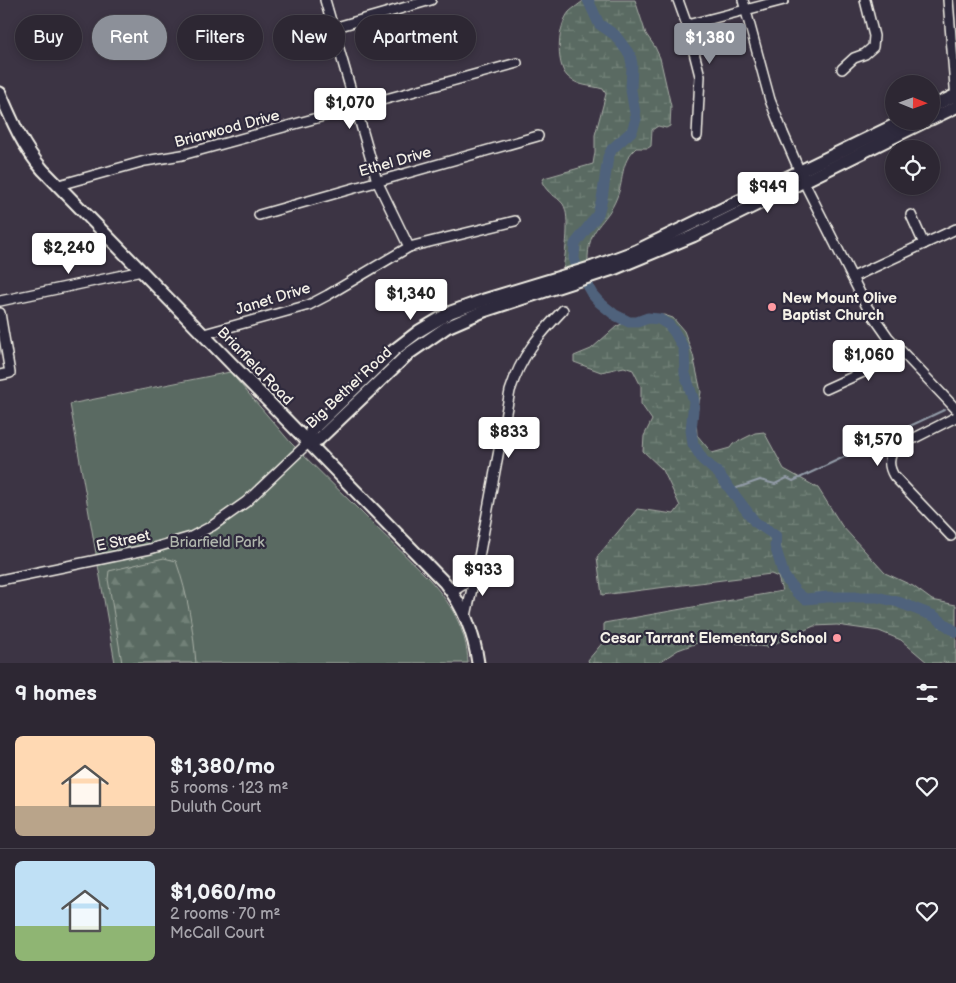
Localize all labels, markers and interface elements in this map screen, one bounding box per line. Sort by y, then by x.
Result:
chip: Buy [15,15,82,60]
chip: Rent [92,15,167,60]
chip: Filters [177,15,263,60]
chip: New [273,15,345,60]
chip: Apartment [355,15,476,60]
pin: $1,380 [669,22,751,65]
text: $1,380 [685,29,735,48]
north arrow [885,75,940,130]
map controls [885,75,940,195]
pin: $1,070 [309,88,391,130]
text: $1,070 [325,94,375,113]
street label: Briarwood Drive [172,106,282,152]
button: locate [885,140,940,195]
street label: Ethel Drive [357,143,433,181]
pin: $949 [738,172,798,214]
text: $949 [749,178,787,197]
pin: $2,240 [28,232,110,275]
text: $2,240 [43,239,95,258]
pin: $1,340 [370,278,452,321]
street label: Janet Drive [233,279,313,319]
text: $1,340 [386,285,436,304]
place label: New Mount Olive Baptist Church [782,289,897,325]
marker: New Mount Olive Baptist Church [766,301,778,313]
street label: Briarfield Road [213,323,297,409]
pin: $1,060 [828,340,910,382]
street label: Big Bethel Road [302,343,396,433]
text: $1,060 [844,346,894,365]
pin: $833 [479,416,539,459]
text: $833 [490,423,528,442]
pin: $1,570 [837,424,919,467]
text: $1,570 [854,431,902,450]
street label: E Street [94,526,152,556]
park label: Briarfield Park [169,533,265,552]
pin: $933 [453,554,513,597]
text: $933 [464,561,502,580]
place label: Cesar Tarrant Elementary School [600,629,827,648]
marker: Cesar Tarrant Elementary School [831,632,843,644]
icon: filters [913,679,941,707]
text: 9 homes [15,681,97,706]
text: $1,380/mo [170,754,275,779]
icon: home [55,756,115,816]
icon: heart [913,772,941,800]
text: 5 rooms · 123 m² [170,779,288,798]
text: Duluth Court [170,798,261,817]
text: $1,060/mo [170,880,276,905]
icon: home [55,881,115,941]
icon: heart [913,897,941,925]
text: 2 rooms · 70 m² [170,905,280,924]
text: McCall Court [170,924,264,943]

